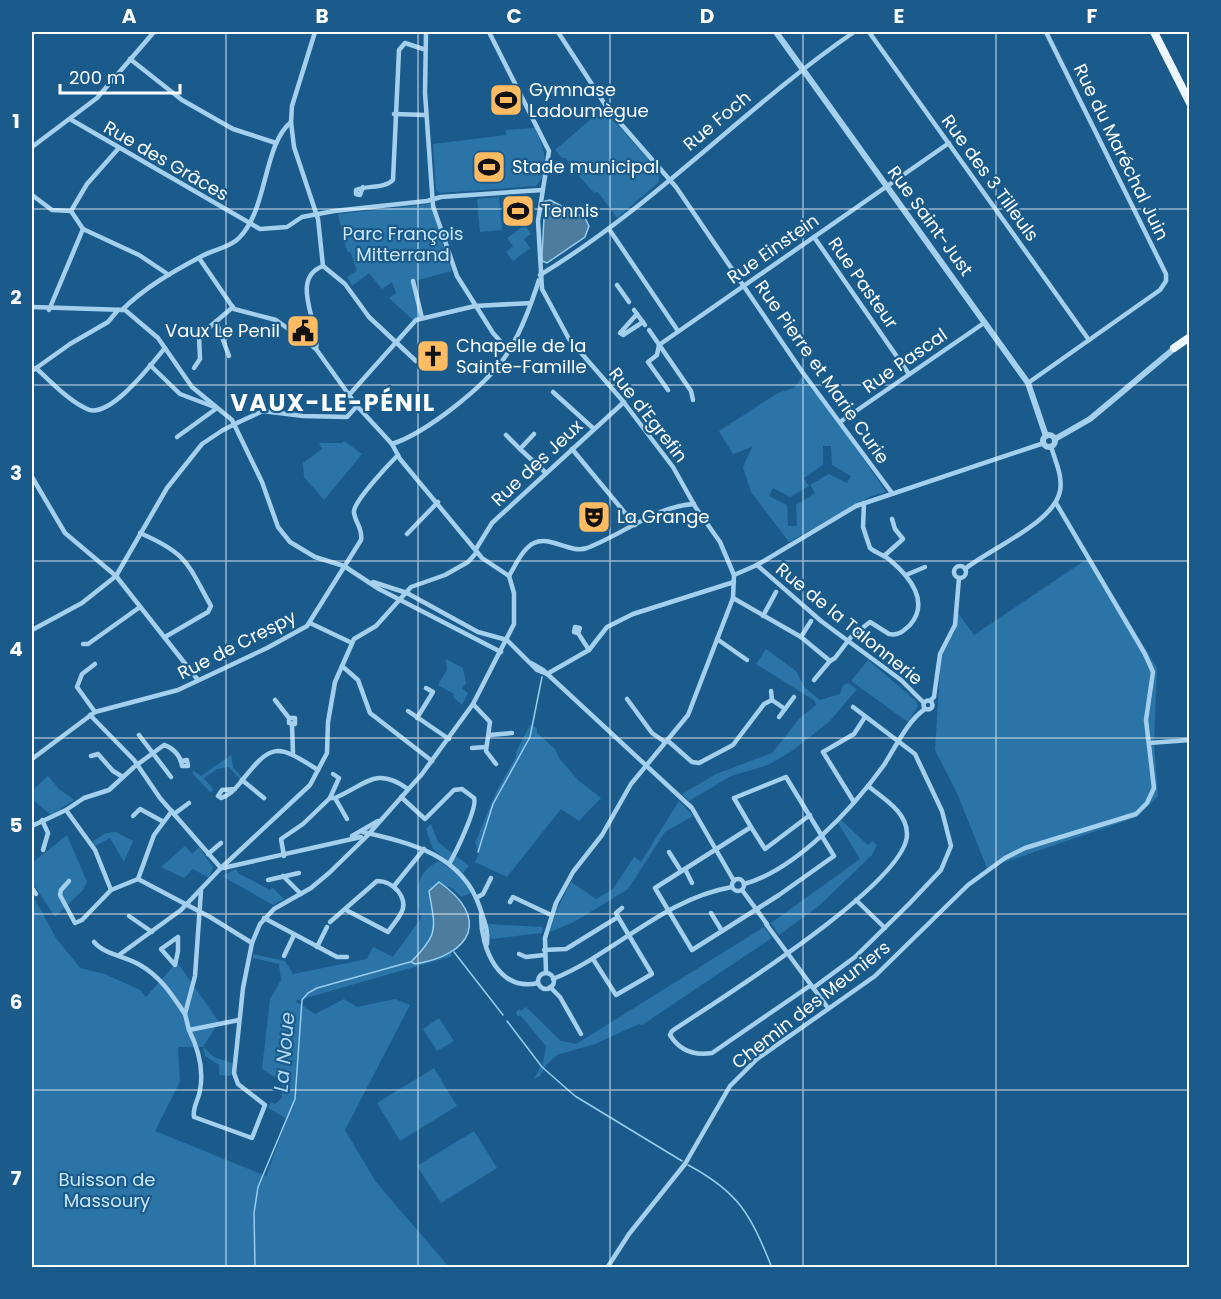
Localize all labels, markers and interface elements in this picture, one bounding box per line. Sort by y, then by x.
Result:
text: A [122,2,137,30]
text: B [315,2,329,30]
text: C [506,2,522,30]
text: D [700,2,714,30]
text: E [894,2,904,30]
text: F [1087,2,1098,30]
scale bar [60,57,180,95]
street label: Rue du Maréchal Juin [1068,59,1175,244]
text: 200 m [69,65,125,90]
place label: Gymnase Ladoumègue [529,77,649,123]
sports icon: Gymnase Ladoumègue [488,82,524,118]
street label: Rue Foch [677,85,756,156]
text: 1 [12,107,20,135]
street label: Rue des 3 Tilleuls [936,109,1045,246]
street label: Rue des Grâces [99,115,233,206]
sports icon: Stade municipal [471,149,507,185]
place label: Stade municipal [512,154,660,179]
street label: Rue Saint-Just [882,161,979,281]
sports icon: Tennis [500,193,536,229]
place label: Tennis [541,198,599,223]
street label: Rue Einstein [722,208,824,289]
park label: Parc François Mitterrand [343,221,463,267]
street label: Rue Pasteur [823,232,904,334]
street label: Rue Pierre et Marie Curie [749,275,895,469]
text: 2 [10,283,22,311]
public building icon: Vaux Le Penil [285,313,321,349]
place label: Vaux Le Penil [165,318,280,343]
street label: Rue Pascal [857,322,952,399]
place label: Chapelle de la Sainte-Famille [456,333,587,379]
church icon: Chapelle de la Sainte-Famille [415,338,451,374]
street label: Rue d'Egrefin [603,362,694,468]
district label: VAUX-LE-PÉNIL [230,386,436,419]
street label: Rue des Jeux [485,413,588,512]
text: 3 [10,459,22,487]
theatre icon: La Grange [576,499,612,535]
place label: La Grange [617,504,709,529]
street label: Rue de la Talonnerie [771,557,928,691]
street label: Rue de Crespy [173,604,300,685]
text: 4 [9,635,23,663]
text: 5 [10,811,23,839]
street label: Chemin des Meuniers [726,935,895,1074]
text: 6 [10,988,22,1016]
water label: La Noue [267,1011,301,1093]
text: 7 [11,1164,22,1192]
park label: Buisson de Massoury [59,1167,155,1213]

